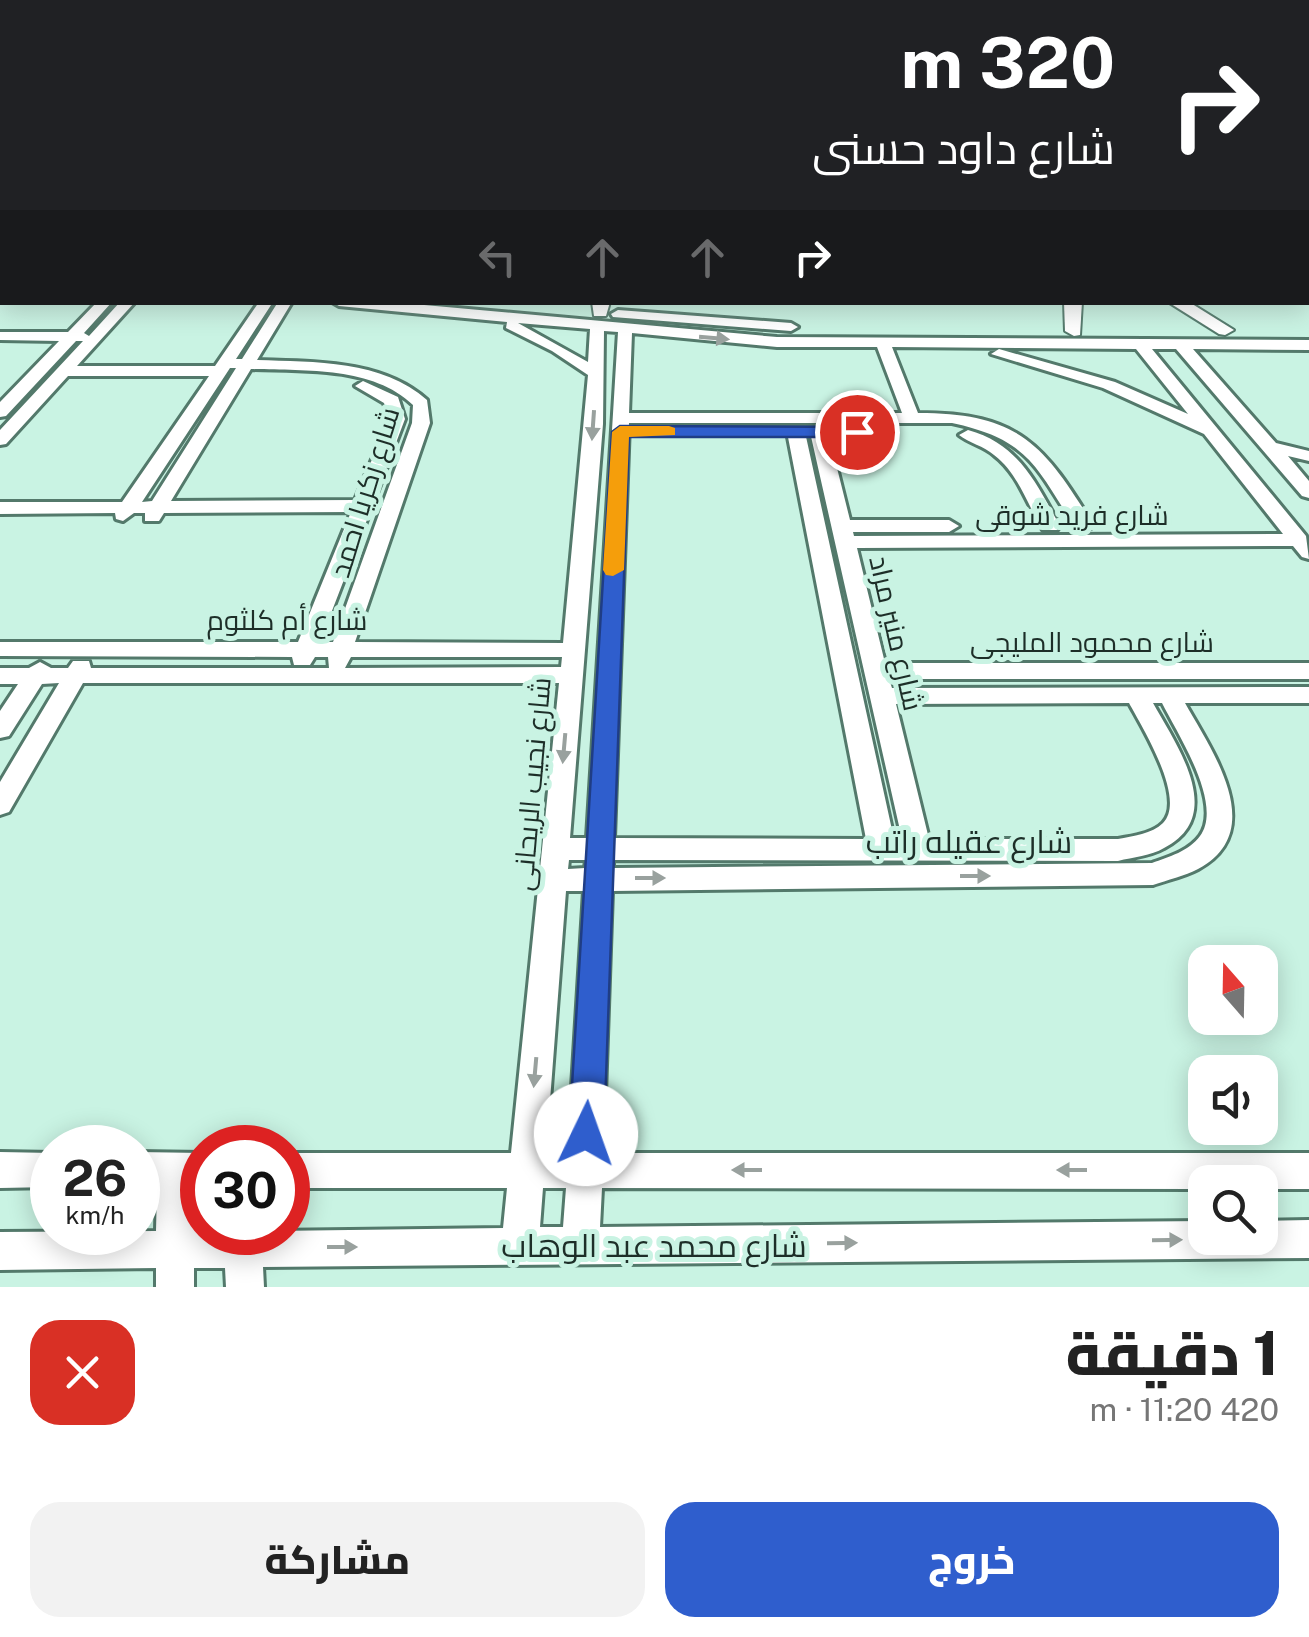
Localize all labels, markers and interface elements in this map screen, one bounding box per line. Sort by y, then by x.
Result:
text: 320 m [900,21,1115,104]
icon: right [1150,40,1280,170]
text: شارع داود حسنى [812,121,1115,174]
icon: left [470,230,525,285]
icon: ahead [575,230,630,285]
icon: ahead [680,230,735,285]
icon: right [785,230,840,285]
one-way arrow [699,330,731,346]
pin [815,390,900,475]
street label: شارع زكريا احمد [322,403,408,582]
icon: arrive [830,405,885,460]
one-way arrow [585,409,601,441]
street label: شارع فريد شوقى [975,498,1169,534]
street label: شارع منير مراد [860,552,931,714]
street label: شارع أم كلثوم [207,603,367,640]
street label: شارع محمود المليجى [970,625,1214,661]
street label: شارع نجيب الريحانى [505,676,560,892]
one-way arrow [556,733,572,765]
street label: شارع عقيله راتب [866,823,1072,864]
one-way arrow [959,868,991,884]
one-way arrow [634,870,666,886]
north arrow [1188,945,1278,1035]
map controls [1188,945,1278,1255]
button: sound [1188,1055,1278,1145]
one-way arrow [527,1057,543,1088]
position arrow [534,1082,638,1186]
speed limit sign: 30 [180,1125,310,1255]
text: 26 [63,1148,127,1207]
one-way arrow [730,1162,762,1178]
one-way arrow [1055,1162,1087,1178]
button: search [1188,1165,1278,1255]
text: km/h [66,1200,124,1230]
street label: شارع محمد عبد الوهاب [501,1227,807,1268]
one-way arrow [1152,1232,1184,1248]
one-way arrow [827,1235,859,1251]
one-way arrow [327,1239,359,1255]
text: 1 دقيقة [1065,1318,1279,1389]
button: close [30,1320,135,1425]
text: 420 m · 11:20 [1090,1391,1279,1428]
button: مشاركة [30,1502,645,1617]
button: خروج [665,1502,1279,1617]

